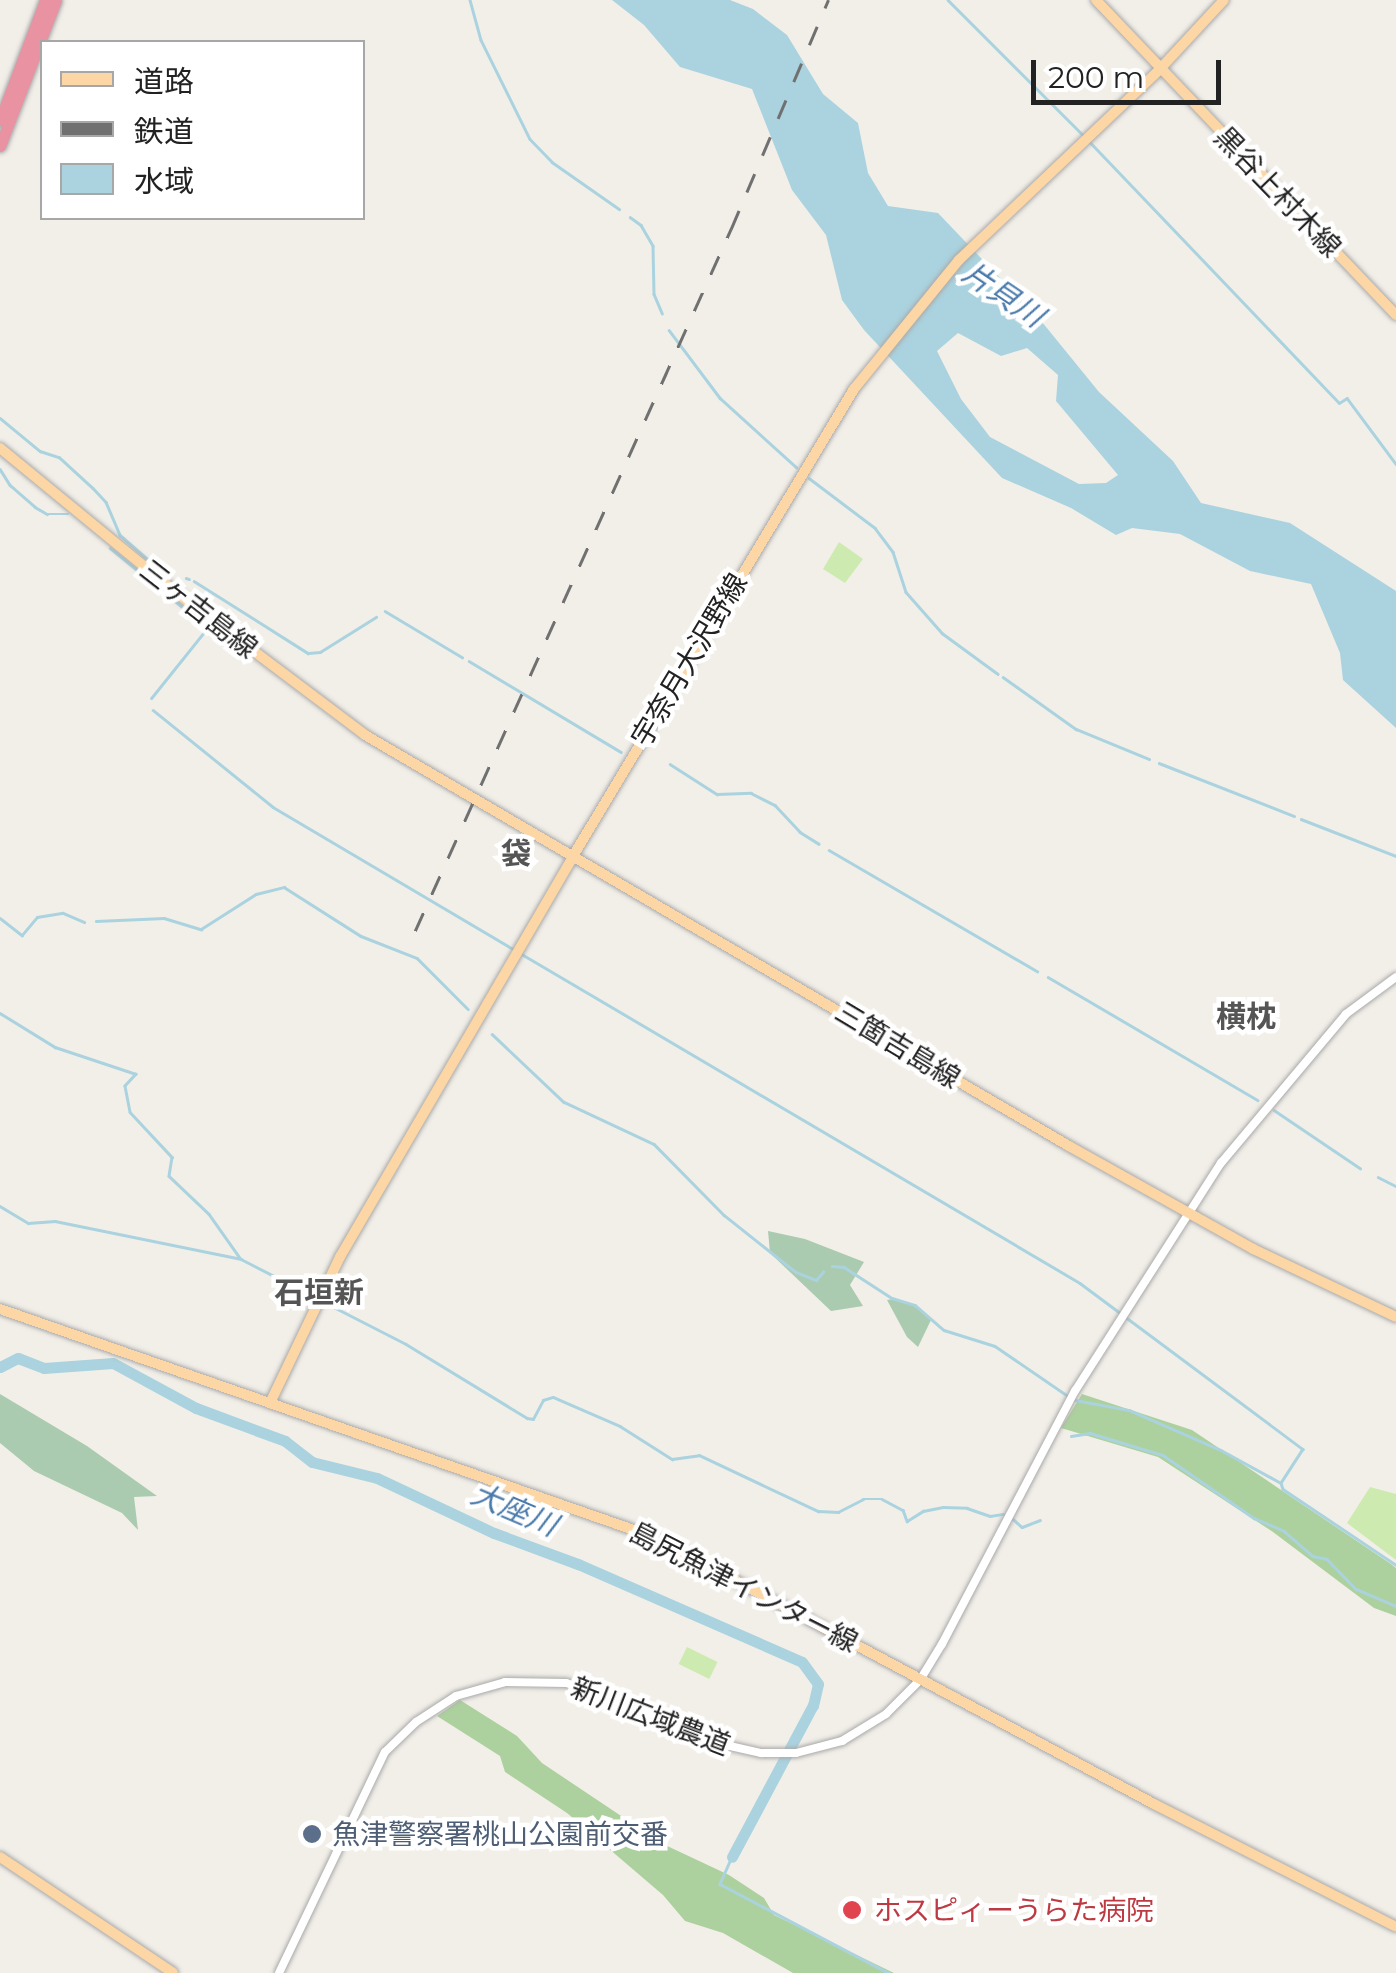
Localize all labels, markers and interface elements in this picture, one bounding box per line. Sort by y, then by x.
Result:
legend [40,40,365,220]
scale bar [1036,40,1226,102]
text: 200 m [1048,59,1144,96]
text: 道路 [134,63,194,100]
text: 鉄道 [134,113,194,150]
street label: 黒谷上村木線 [1208,120,1348,264]
text: 水域 [134,163,194,200]
water label: 片貝川 [956,255,1050,335]
street label: 三ヶ吉島線 [133,553,265,665]
street label: 宇奈月大沢野線 [624,567,754,753]
district label: 袋 [501,836,531,872]
street label: 三箇吉島線 [829,995,967,1095]
district label: 横枕 [1216,999,1276,1035]
district label: 石垣新 [274,1275,364,1311]
water label: 大座川 [466,1476,562,1544]
street label: 島尻魚津インター線 [624,1515,864,1659]
street label: 新川広域農道 [567,1670,735,1762]
place label: 魚津警察署桃山公園前交番 [332,1817,668,1851]
marker: 魚津警察署桃山公園前交番 [301,1823,323,1845]
place label: ホスピィーうらた病院 [874,1893,1154,1927]
marker: ホスピィーうらた病院 [839,1897,865,1923]

